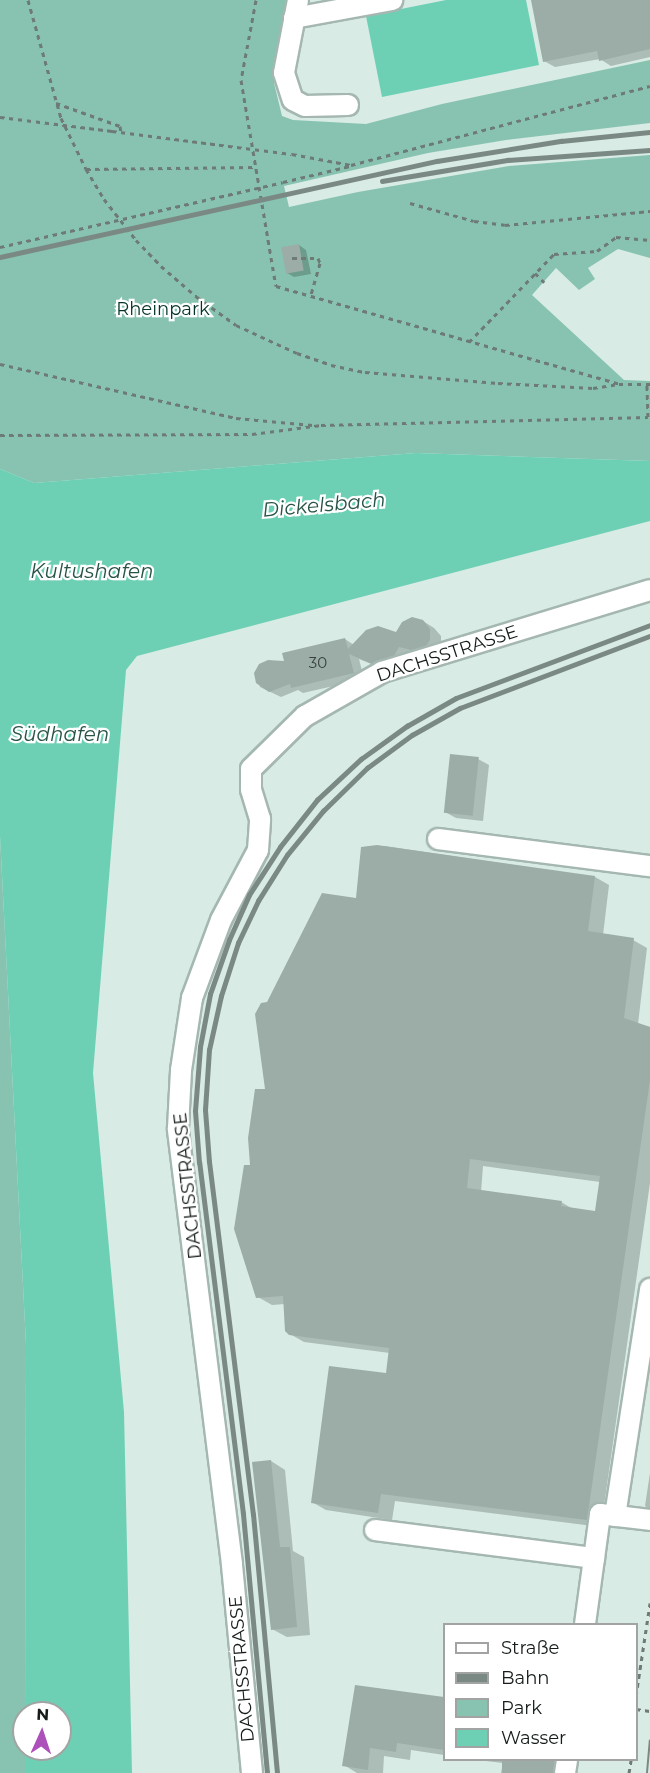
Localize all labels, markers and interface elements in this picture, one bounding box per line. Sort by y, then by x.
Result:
park label: Rheinpark [116,298,210,320]
water label: Dickelsbach [261,488,387,522]
water label: Kultushafen [30,559,154,583]
street label: DACHSSTRASSE [374,621,520,687]
house number: 30 [309,654,327,672]
water label: Südhafen [11,722,109,746]
street label: DACHSSTRASSE [170,1112,206,1260]
street label: DACHSSTRASSE [225,1595,259,1743]
legend [443,1623,638,1761]
text: Straße [501,1637,559,1659]
text: Bahn [501,1667,550,1689]
text: Park [501,1697,542,1719]
north arrow [12,1701,72,1761]
text: N [36,1705,50,1724]
text: Wasser [501,1727,566,1749]

